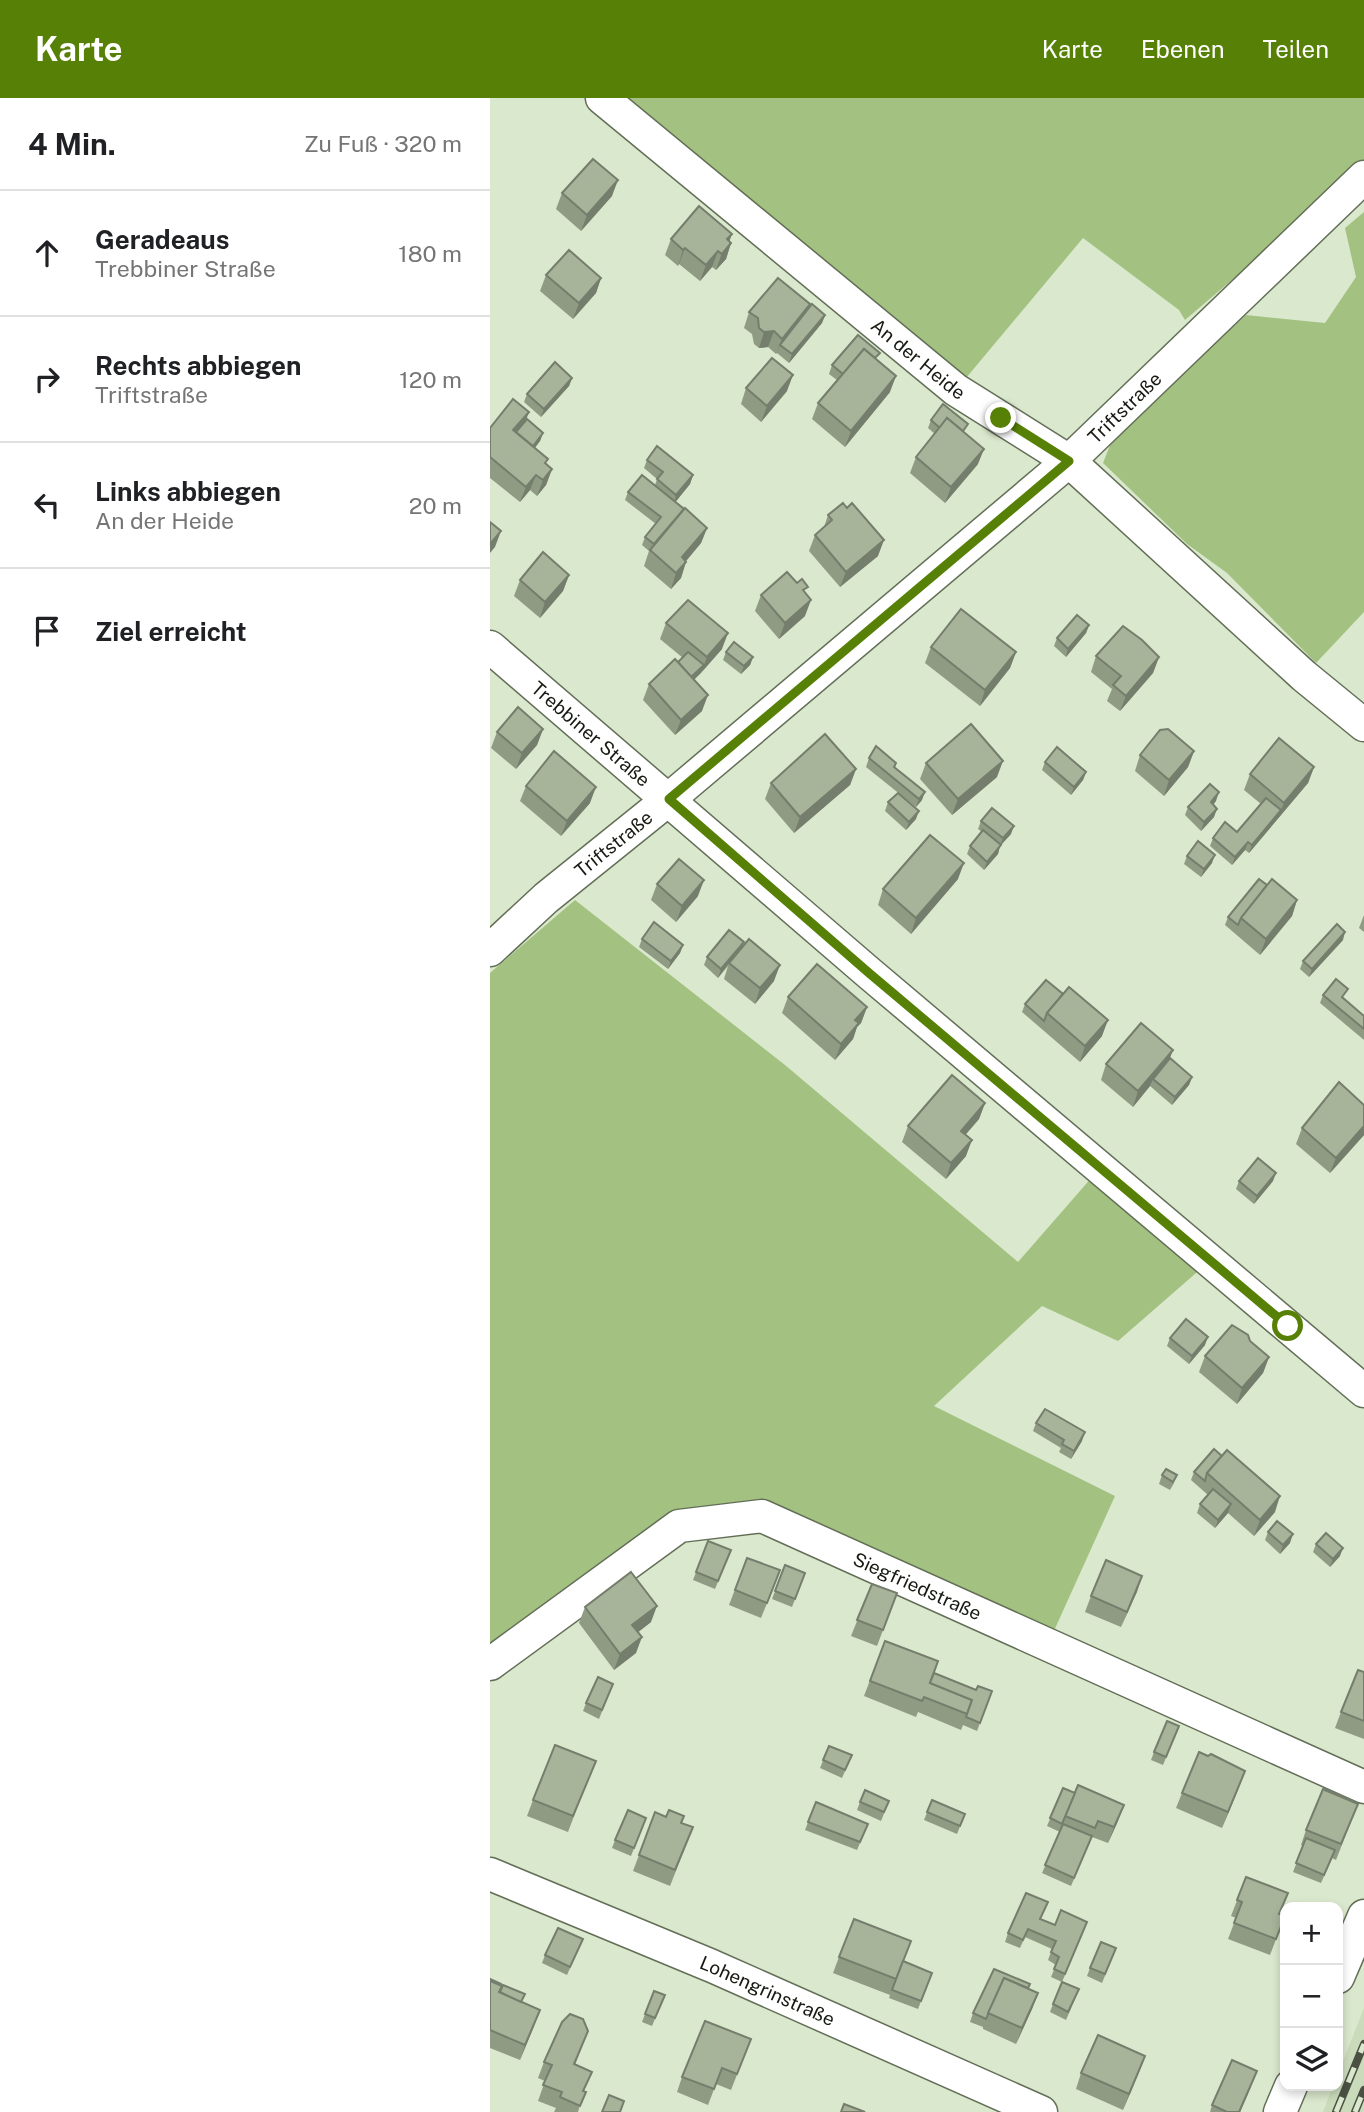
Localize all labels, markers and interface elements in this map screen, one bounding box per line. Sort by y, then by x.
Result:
text: Karte [35,30,123,68]
text: Karte [1042,35,1103,63]
text: Ebenen [1141,35,1225,63]
text: Teilen [1263,35,1329,63]
text: 4 Min. [28,126,116,162]
text: Zu Fuß · 320 m [304,130,462,157]
text: Geradeaus [95,224,230,255]
icon: ahead [28,234,66,272]
text: 180 m [398,240,462,267]
text: Trebbiner Straße [95,255,276,282]
street label: An der Heide [867,314,969,404]
text: Rechts abbiegen [95,350,301,381]
icon: right [28,360,66,398]
text: 120 m [399,366,462,393]
street label: Triftstraße [1083,367,1166,448]
text: Triftstraße [95,381,208,408]
route end [985,402,1016,433]
text: Links abbiegen [95,476,281,507]
icon: left [28,486,66,524]
text: 20 m [409,492,462,519]
text: An der Heide [95,507,234,534]
icon: arrive [28,612,66,650]
text: Ziel erreicht [95,616,247,647]
street label: Trebbiner Straße [527,677,655,791]
street label: Triftstraße [570,806,657,882]
route start [1272,1310,1303,1341]
street label: Siegfriedstraße [850,1548,985,1624]
map controls [1280,1902,1343,2091]
button: + [1280,1902,1343,1965]
street label: Lohengrinstraße [697,1951,838,2030]
button: − [1280,1965,1343,2028]
button: layers [1280,2028,1343,2091]

